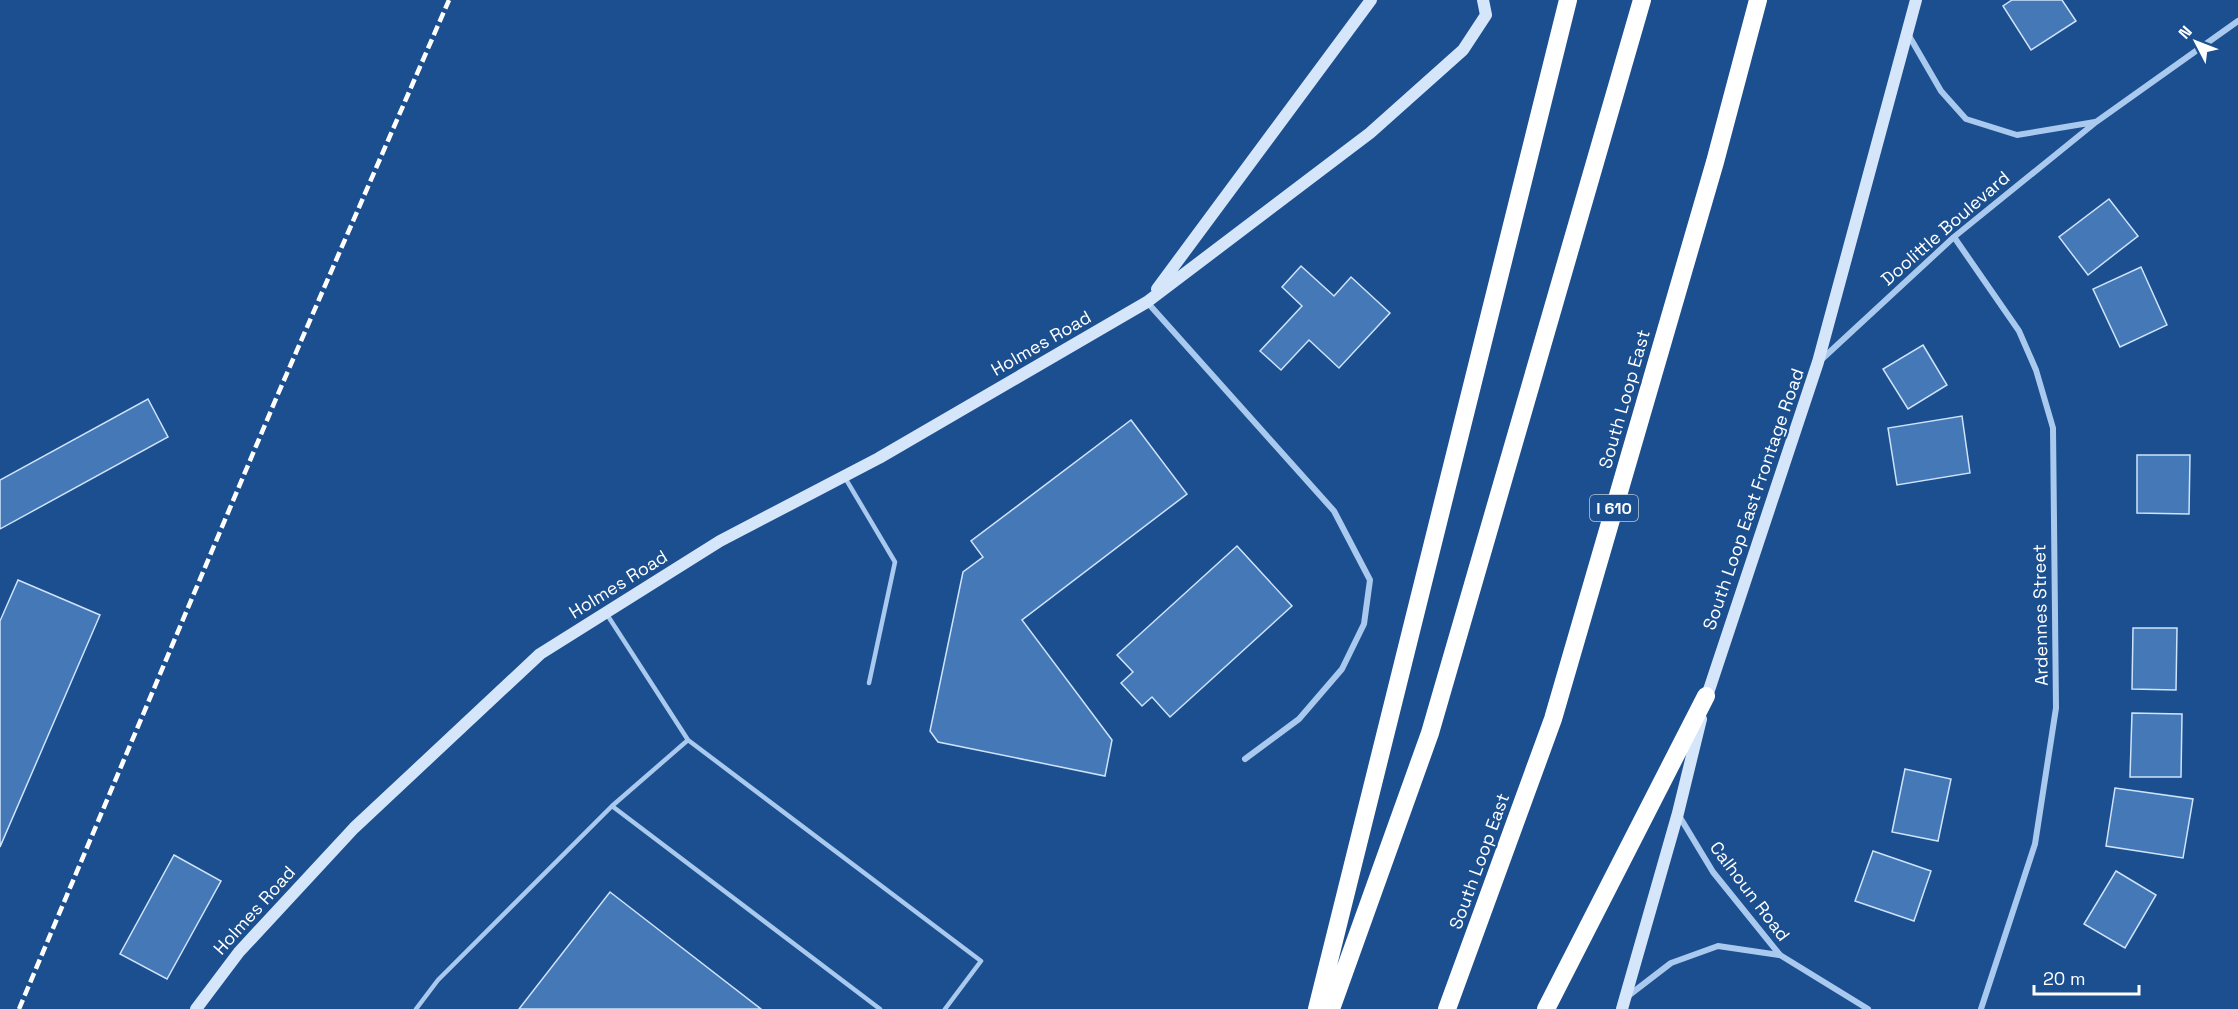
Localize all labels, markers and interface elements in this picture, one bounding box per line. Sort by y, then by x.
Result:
north arrow [2166,12,2226,72]
text: N [2174,21,2197,43]
street label: Doolittle Boulevard [1876,166,2014,290]
street label: Holmes Road [987,305,1095,381]
street label: South Loop East [1593,327,1655,471]
street label: South Loop East Frontage Road [1697,365,1809,633]
road number: I 610 [1590,495,1638,521]
street label: Ardennes Street [2027,544,2053,686]
street label: Holmes Road [565,545,671,623]
street label: South Loop East [1444,790,1514,932]
street label: Calhoun Road [1705,836,1795,946]
street label: Holmes Road [208,861,300,959]
scale bar [2034,958,2139,996]
text: 20 m [2043,967,2086,990]

